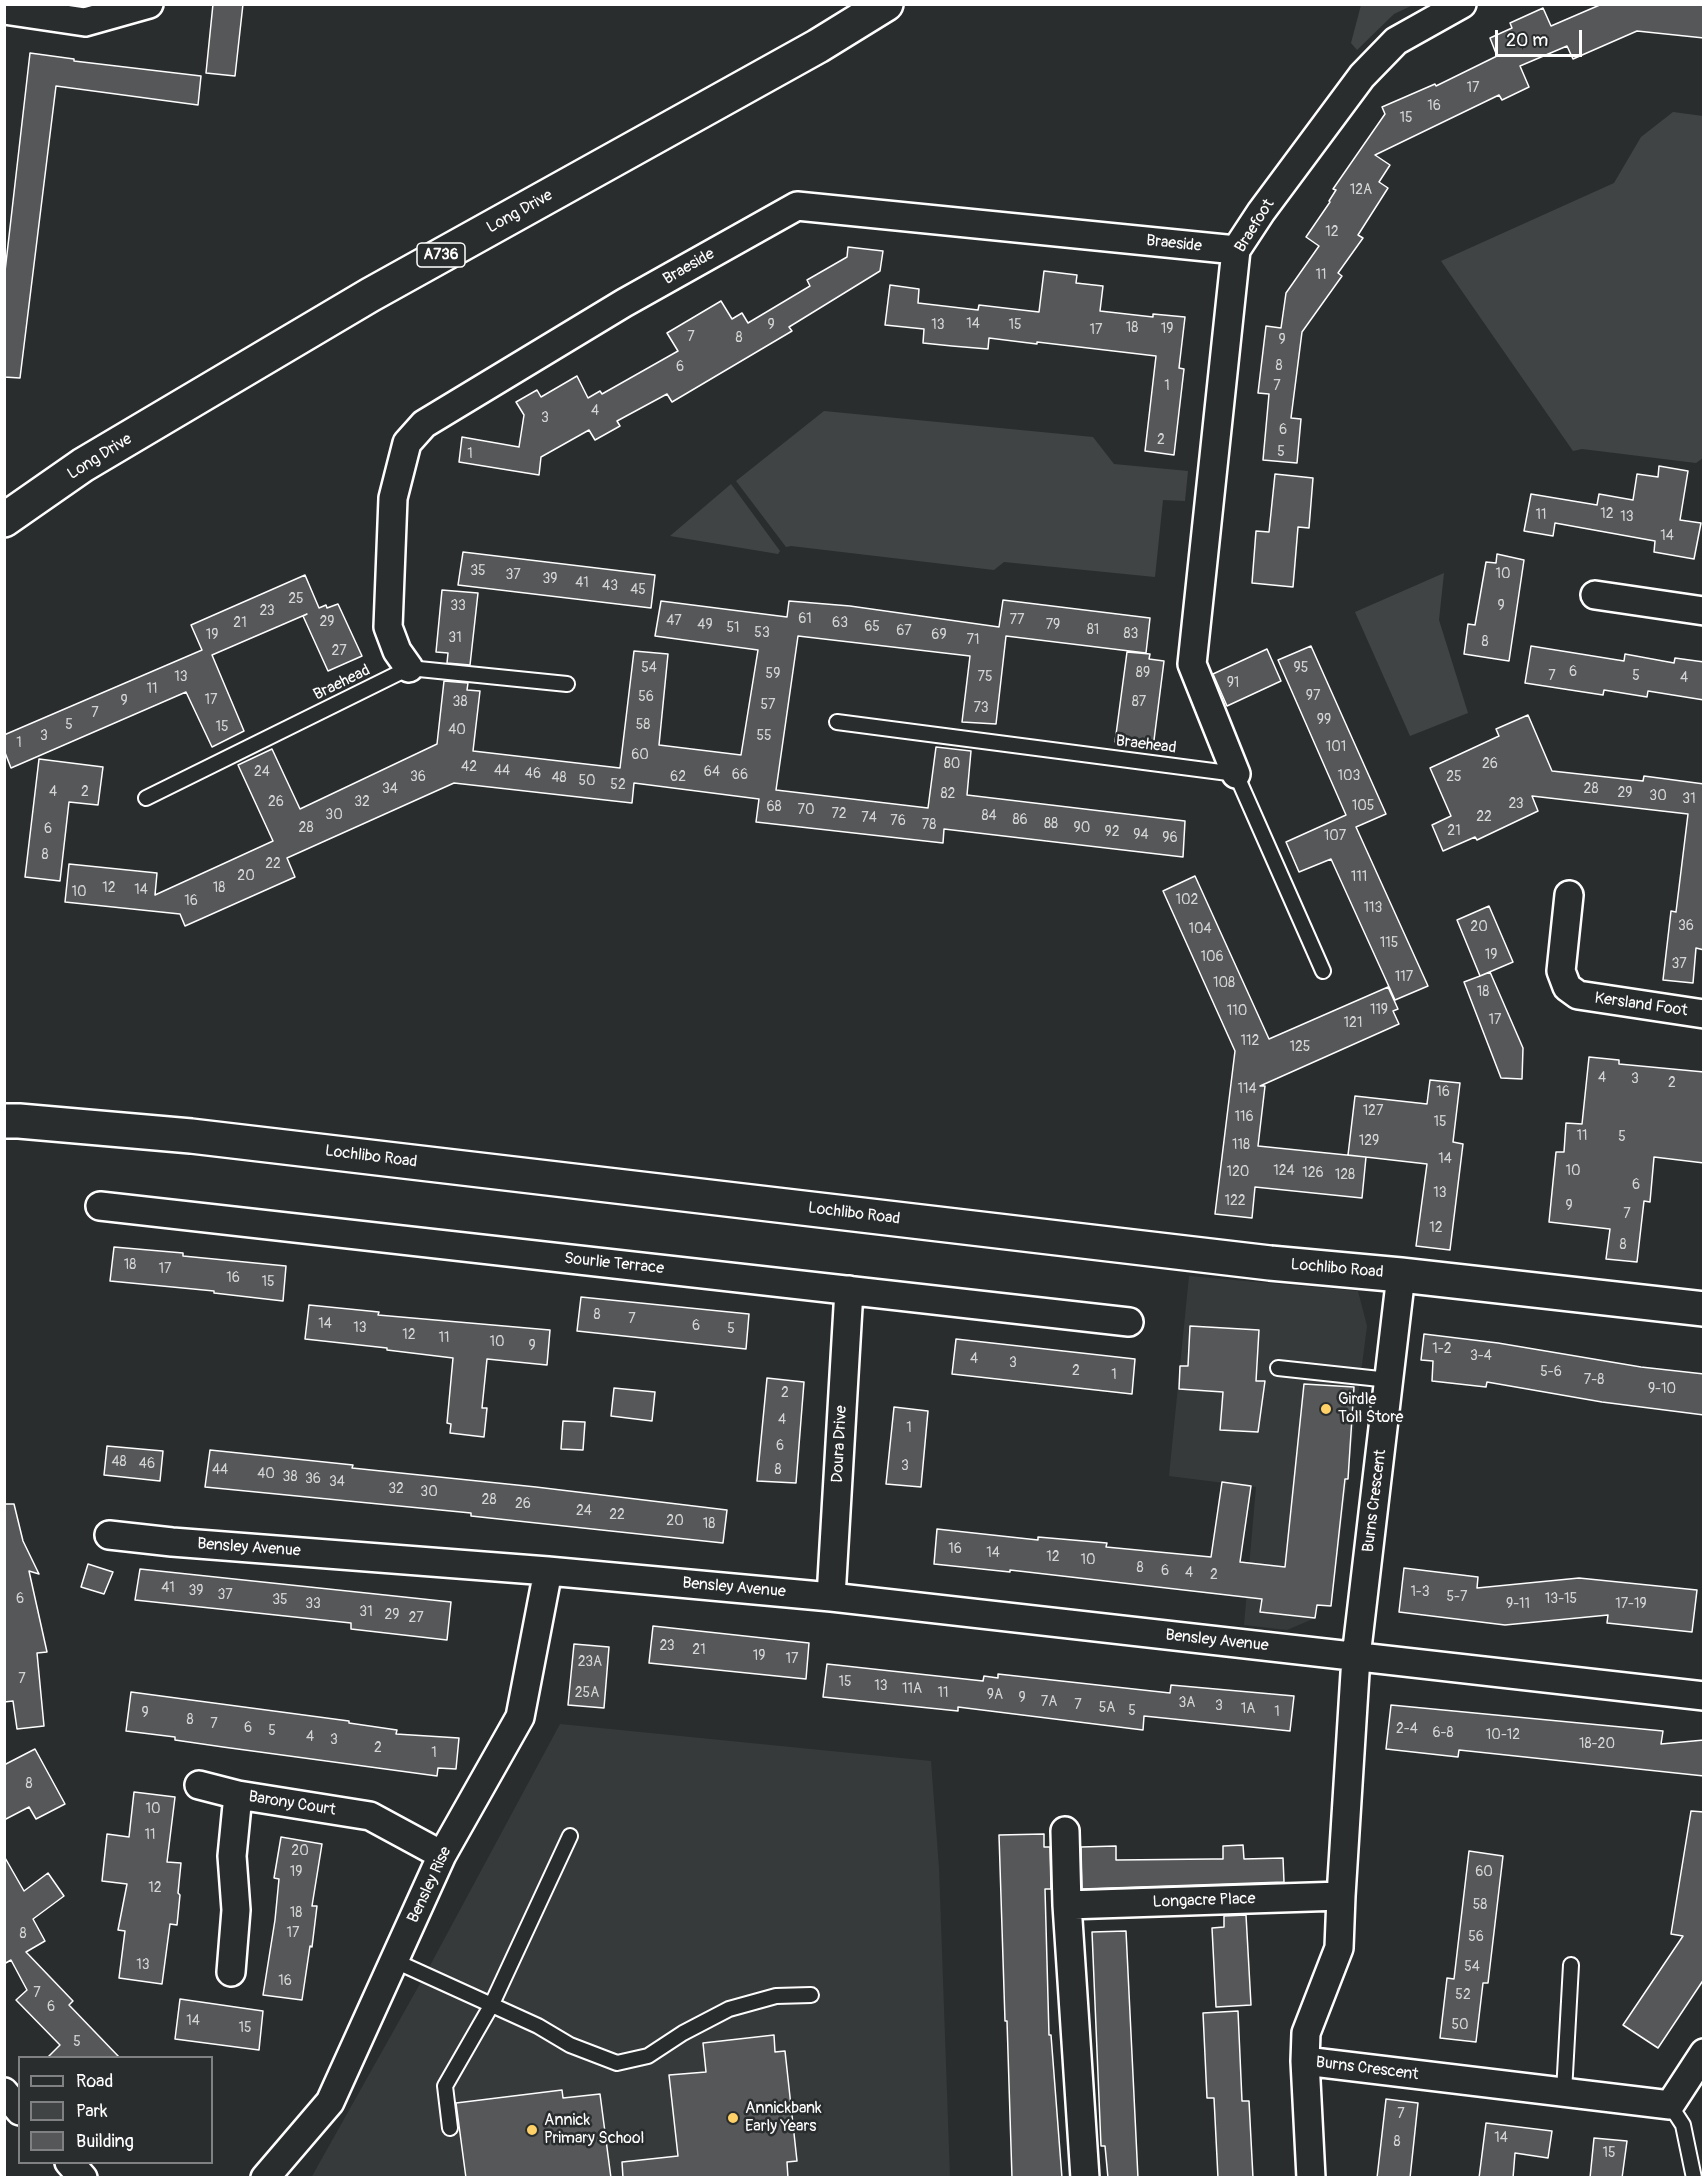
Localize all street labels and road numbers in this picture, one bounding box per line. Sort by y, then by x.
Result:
street label: Long Drive [484,186,556,238]
street label: Braefoot [1231,196,1279,256]
street label: Braeside [1145,232,1203,256]
road number: A736 [417,243,465,267]
street label: Braeside [660,245,718,289]
street label: Long Drive [64,430,136,484]
street label: Braehead [310,661,374,705]
street label: Braehead [1115,732,1177,758]
street label: Kersland Foot [1593,989,1689,1021]
street label: Lochlibo Road [324,1142,418,1172]
street label: Lochlibo Road [807,1199,901,1229]
street label: Sourlie Terrace [563,1249,665,1279]
street label: Lochlibo Road [1290,1255,1384,1283]
street label: Doura Drive [828,1405,852,1483]
street label: Burns Crescent [1359,1448,1391,1554]
street label: Bensley Avenue [197,1535,301,1561]
street label: Bensley Avenue [682,1574,786,1602]
street label: Bensley Avenue [1164,1626,1270,1656]
street label: Barony Court [247,1788,337,1820]
street label: Bensley Rise [404,1844,456,1926]
street label: Longacre Place [1152,1890,1256,1912]
street label: Burns Crescent [1314,2053,1420,2085]

